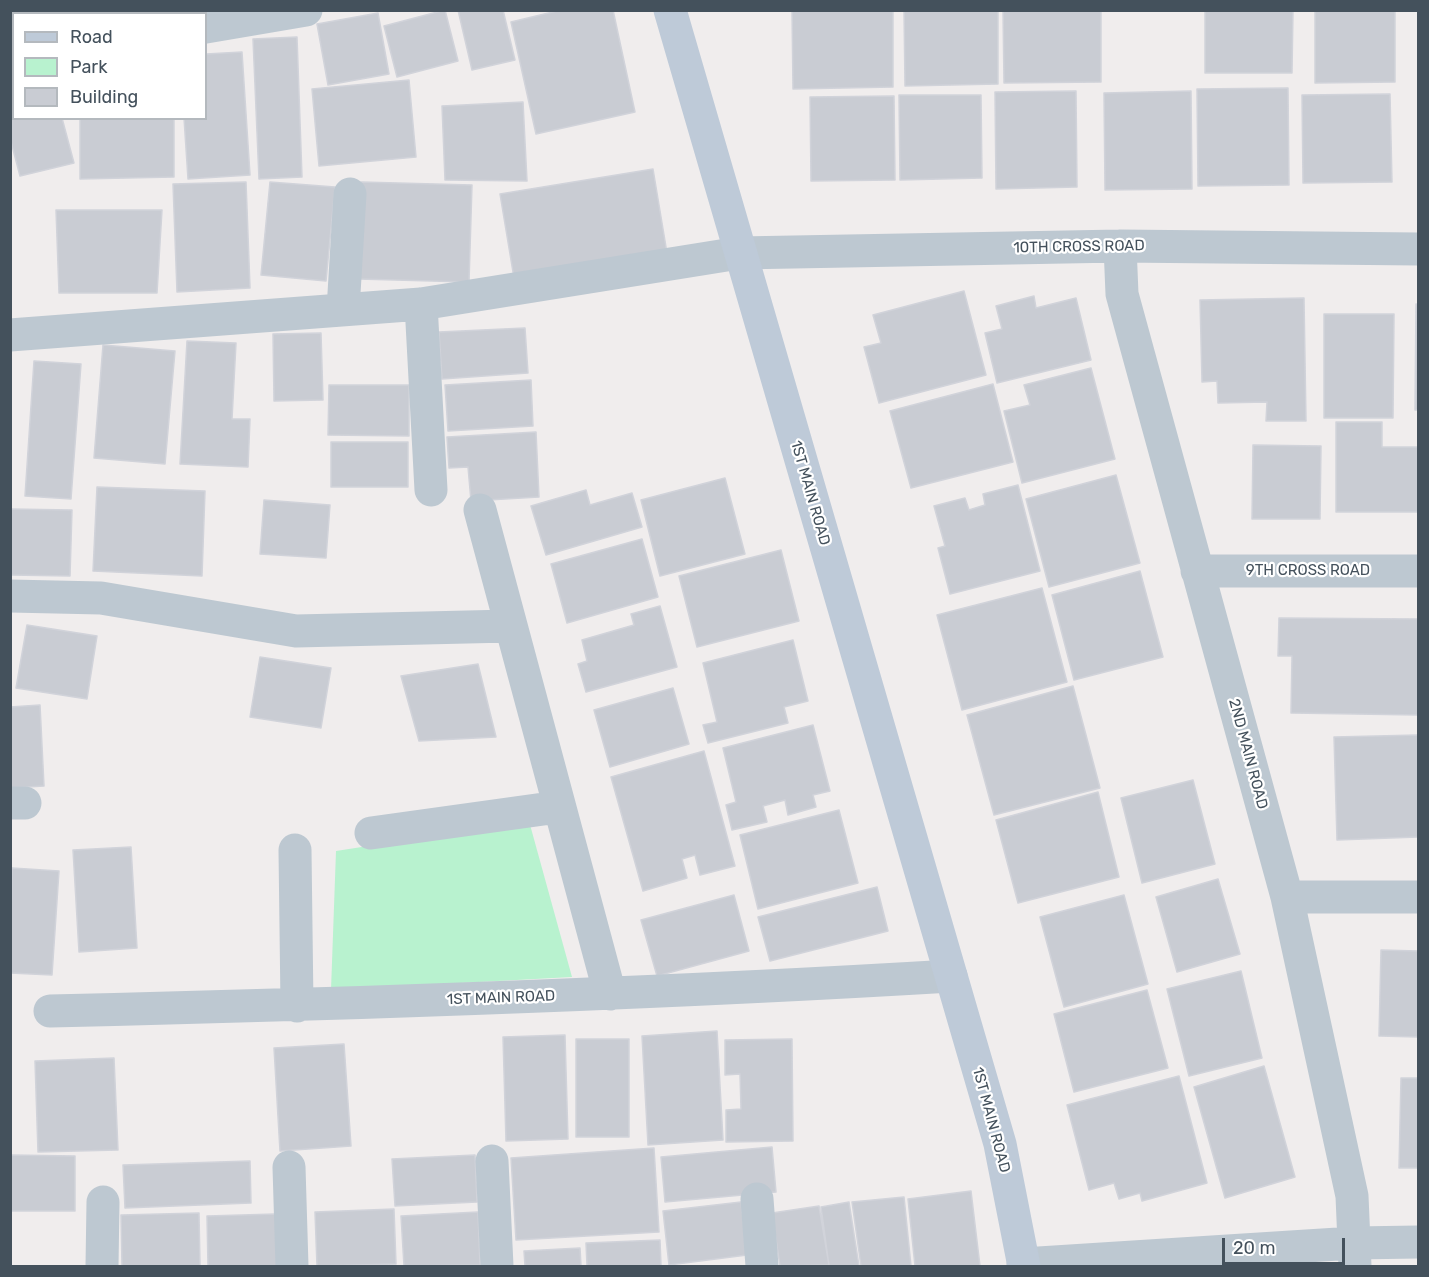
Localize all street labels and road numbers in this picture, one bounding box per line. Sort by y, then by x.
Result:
street label: 10TH CROSS ROAD [1013,237,1145,257]
street label: 1ST MAIN ROAD [786,438,834,548]
street label: 9TH CROSS ROAD [1246,562,1370,580]
street label: 2ND MAIN ROAD [1225,697,1271,811]
street label: 1ST MAIN ROAD [447,987,555,1009]
street label: 1ST MAIN ROAD [968,1065,1014,1175]

